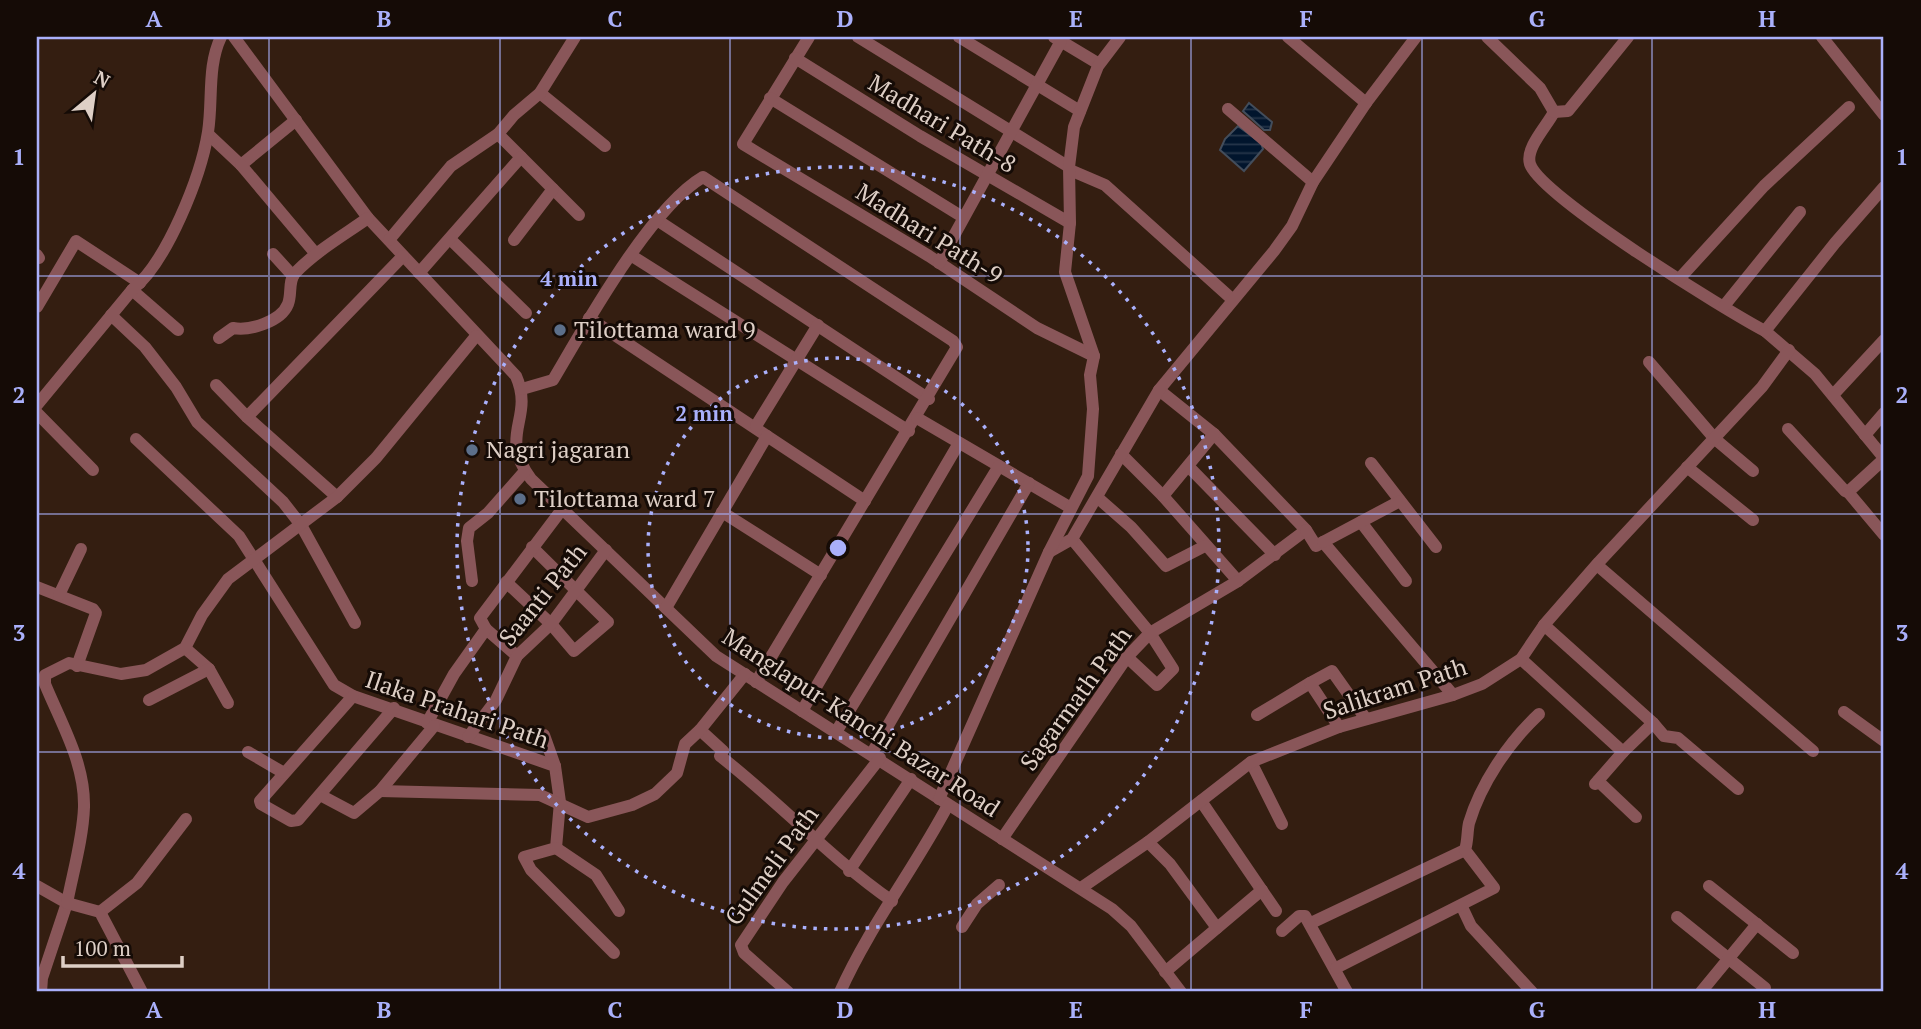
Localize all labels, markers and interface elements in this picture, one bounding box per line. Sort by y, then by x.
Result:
text: A [146,3,163,34]
text: B [377,3,392,34]
text: C [608,3,623,34]
text: D [837,3,854,34]
text: E [1069,3,1083,34]
text: F [1299,3,1313,34]
text: G [1529,3,1546,34]
text: H [1758,3,1776,34]
north arrow [60,60,130,130]
text: N [90,64,115,93]
street label: Madhari Path-8 [863,66,1022,180]
text: 1 [13,141,26,172]
text: 1 [1896,141,1909,172]
street label: Madhari Path-9 [850,175,1009,291]
text: 4 min [540,264,598,292]
place label: Tilottama ward 9 [574,313,756,345]
marker: Tilottama ward 9 [552,322,568,338]
text: 2 [13,379,26,410]
text: 2 [1896,379,1909,410]
text: 2 min [675,399,733,427]
place label: Nagri jagaran [486,433,630,465]
marker: Nagri jagaran [464,442,480,458]
place label: Tilottama ward 7 [534,482,716,514]
marker: Tilottama ward 7 [512,491,528,507]
centre of rings [826,536,850,560]
street label: Saanti Path [491,537,593,652]
text: 3 [13,617,26,648]
text: 3 [1896,617,1909,648]
street label: Manglapur-Kanchi Bazar Road [717,620,1006,824]
street label: Sagarmath Path [1012,620,1138,777]
street label: Salikram Path [1319,650,1471,726]
street label: Ilaka Prahari Path [362,663,553,755]
street label: Gulmeli Path [717,799,825,931]
text: 4 [13,855,26,886]
text: 4 [1896,855,1909,886]
scale bar [63,924,182,968]
text: 100 m [74,934,131,962]
text: A [146,994,163,1025]
text: B [377,994,392,1025]
text: C [608,994,623,1025]
text: D [837,994,854,1025]
text: E [1069,994,1083,1025]
text: F [1299,994,1313,1025]
text: G [1529,994,1546,1025]
text: H [1758,994,1776,1025]

